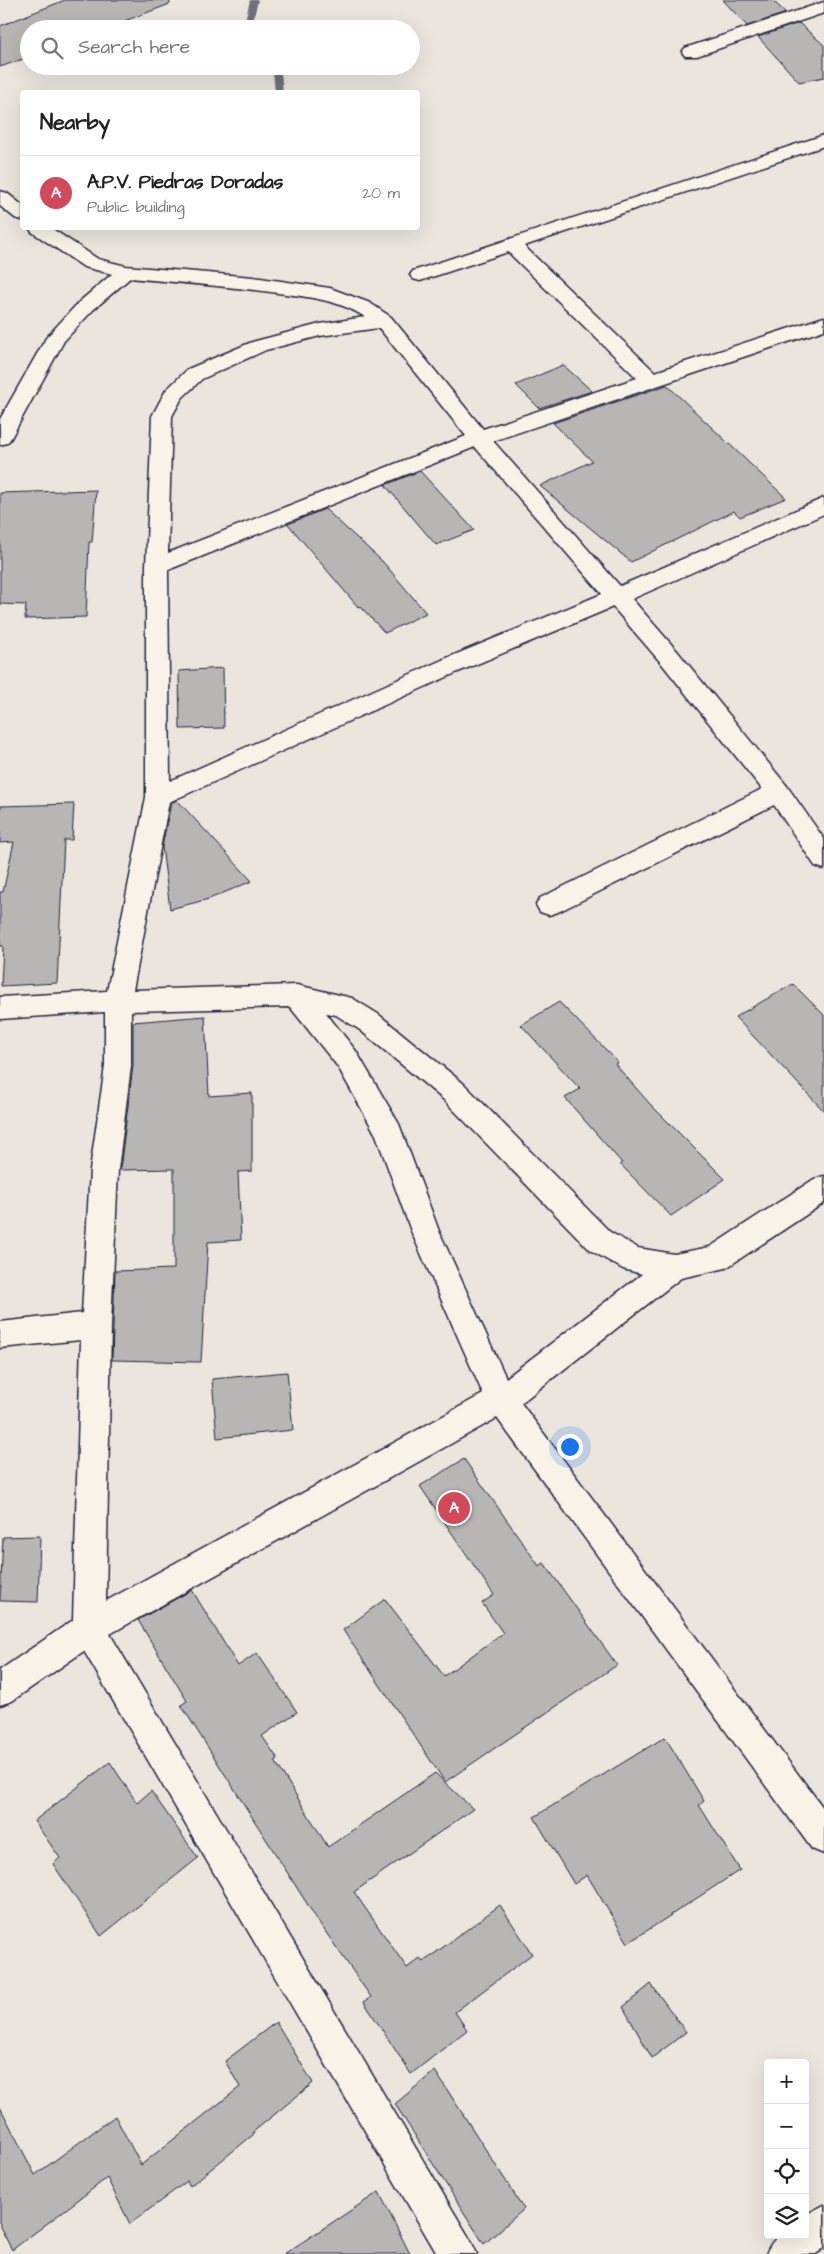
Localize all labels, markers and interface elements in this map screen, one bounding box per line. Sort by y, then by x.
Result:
search box [20,20,420,75]
icon: search [38,34,66,62]
text: Search here [78,34,190,61]
text: Nearby [40,108,110,137]
text: A.P.V. Piedras Doradas [87,169,283,196]
text: A [51,182,61,204]
text: 20 m [362,182,400,204]
text: Public building [87,196,185,218]
your location [557,1434,583,1460]
pin: A [438,1489,470,1527]
map controls [764,2059,809,2239]
button: + [764,2059,809,2104]
button: − [764,2104,809,2149]
button: locate [764,2149,809,2194]
button: layers [764,2194,809,2239]

